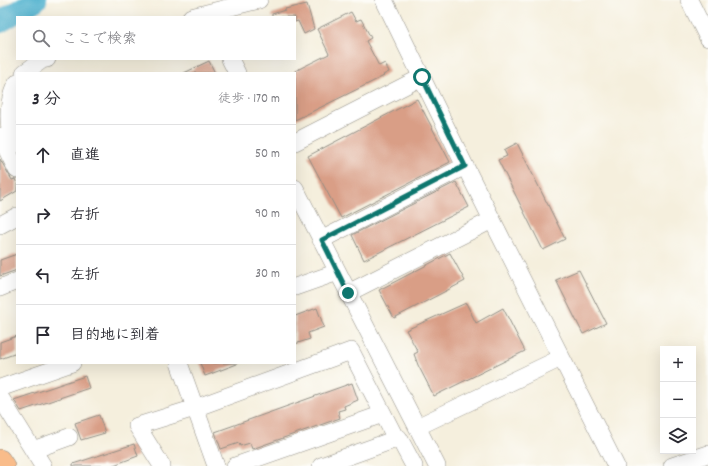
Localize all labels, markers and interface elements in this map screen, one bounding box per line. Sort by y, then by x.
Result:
search box [16,16,296,60]
icon: search [30,27,52,49]
text: ここで検索 [62,29,137,51]
route start [413,68,431,86]
text: 3 分 [32,89,60,113]
text: 徒歩 · 170 m [218,90,280,109]
icon: ahead [32,144,54,166]
text: 直進 [70,145,100,167]
text: 50 m [255,145,280,164]
icon: right [32,204,54,226]
text: 右折 [70,205,100,227]
text: 90 m [255,205,280,224]
icon: left [32,264,54,286]
text: 左折 [70,265,100,287]
text: 30 m [255,265,280,284]
route end [339,284,357,302]
icon: arrive [32,324,54,346]
text: 目的地に到着 [70,325,160,347]
map controls [660,346,696,454]
button: + [660,346,696,382]
button: − [660,382,696,418]
button: layers [660,418,696,454]

